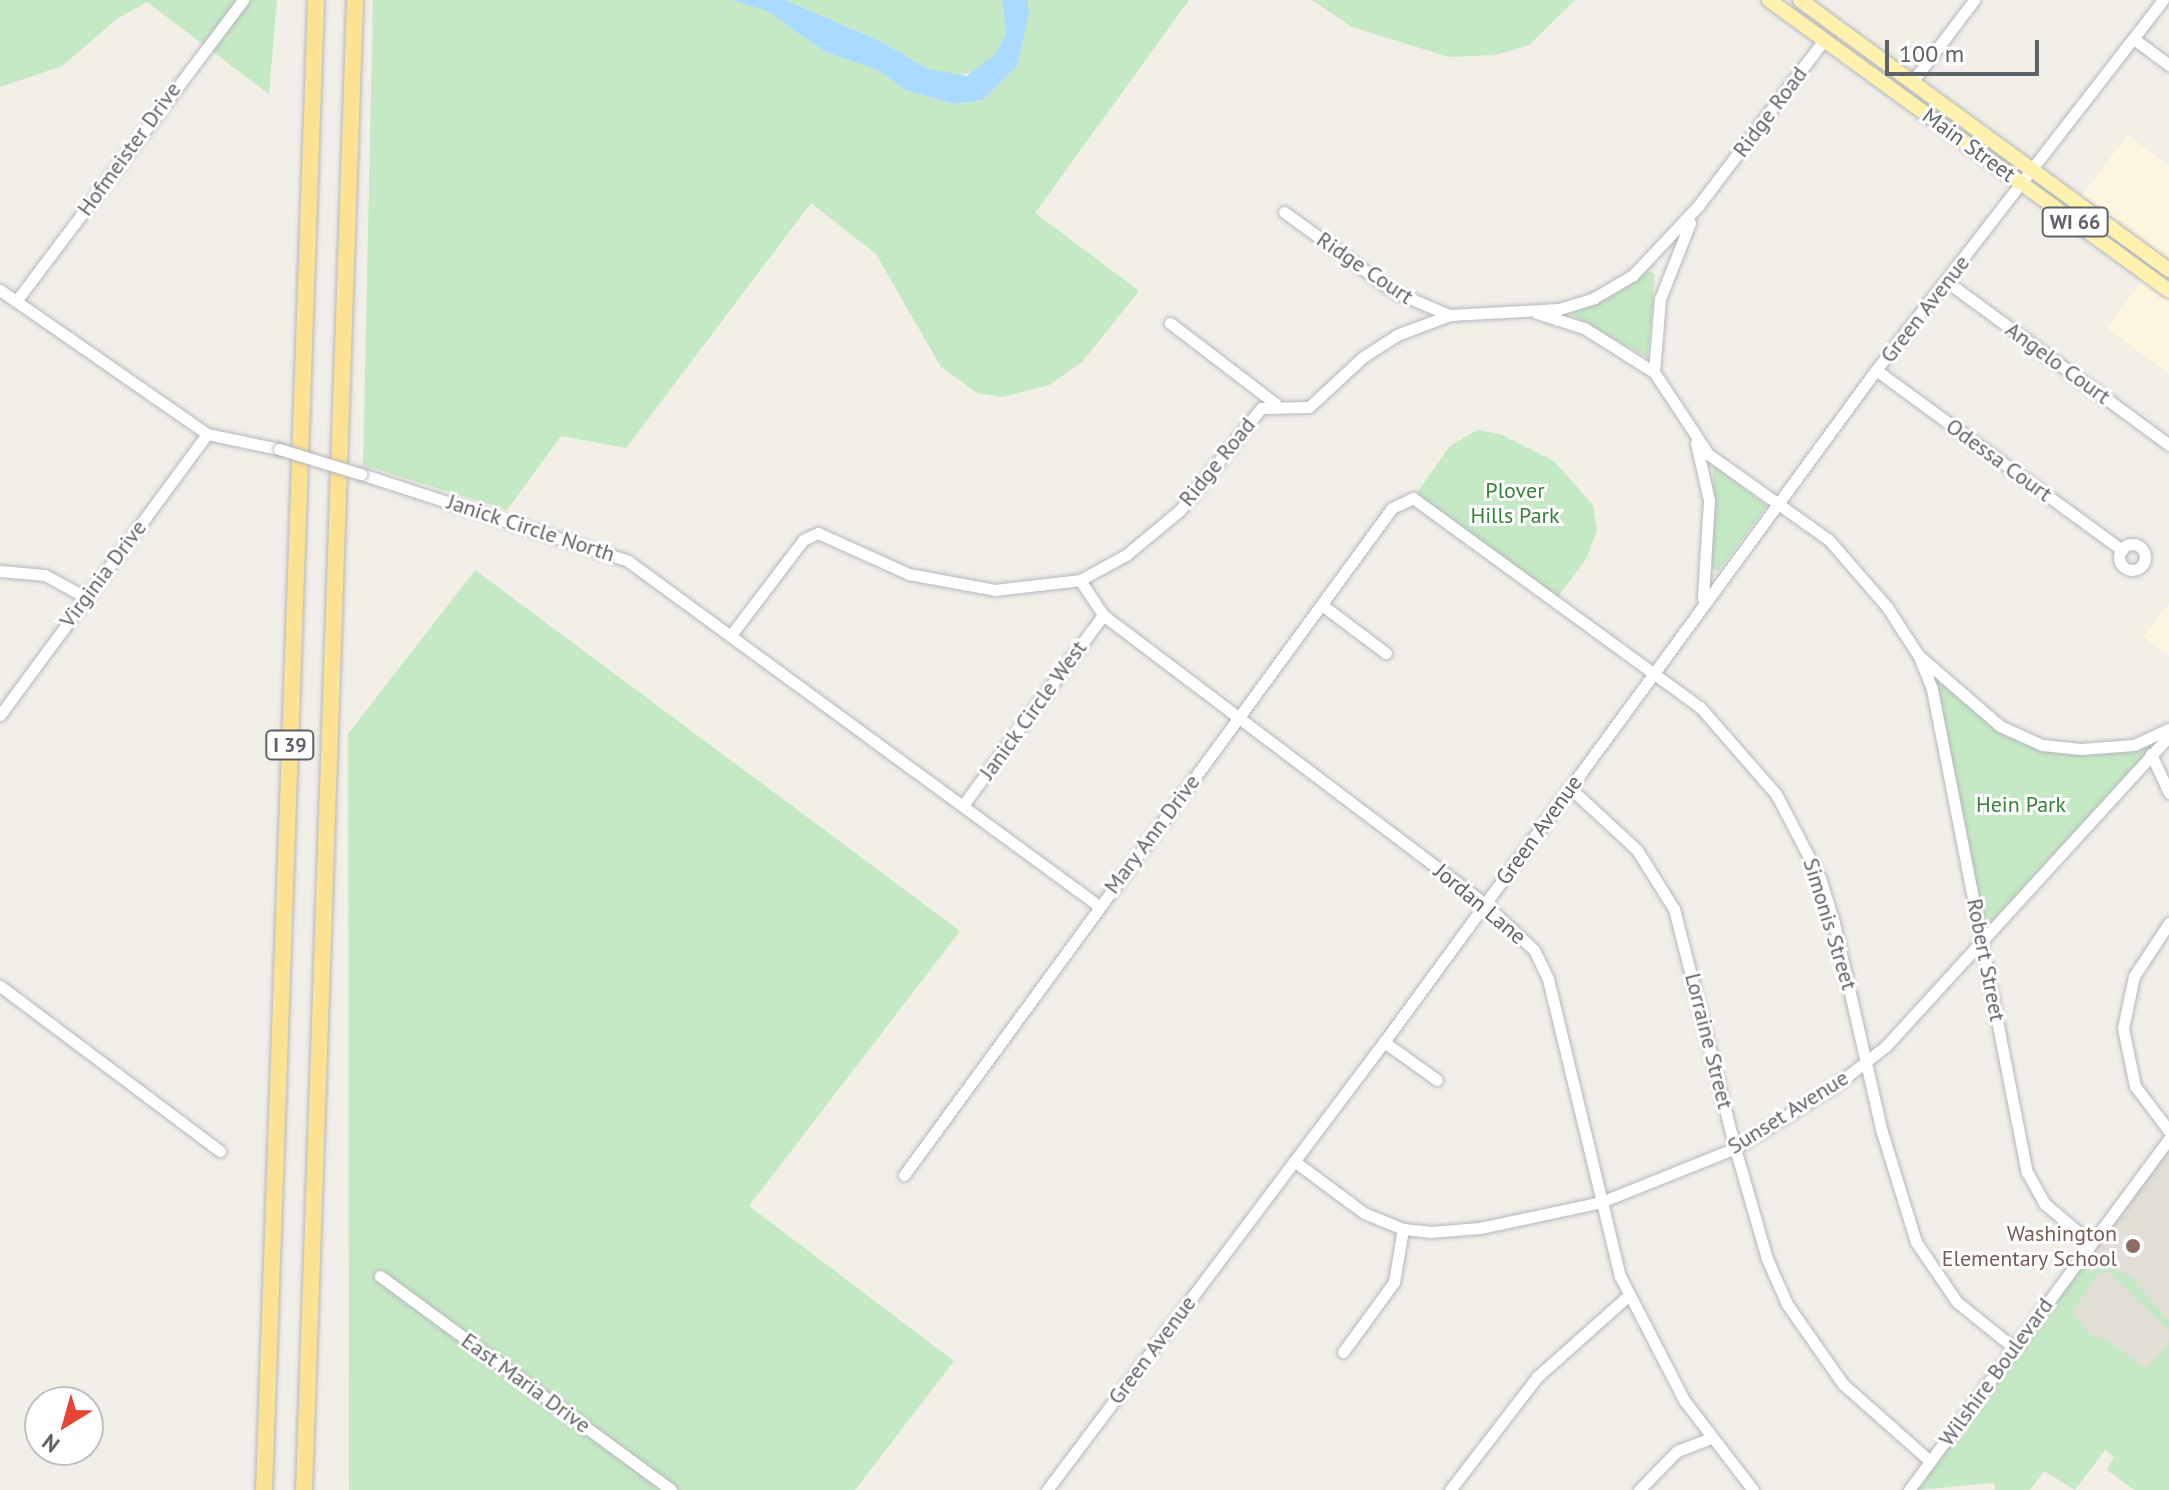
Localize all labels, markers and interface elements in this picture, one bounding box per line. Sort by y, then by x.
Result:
scale bar [1889,24,2043,74]
text: 100 m [1899,38,1964,69]
street label: Ridge Road [1727,62,1813,162]
street label: Hofmeister Drive [72,77,186,221]
street label: Main Street [1917,102,2021,188]
road number: WI 66 [2041,206,2109,238]
street label: Ridge Court [1312,226,1418,310]
street label: Green Avenue [1875,250,1975,368]
street label: Angelo Court [2000,316,2116,410]
street label: Ridge Road [1173,412,1261,512]
street label: Odessa Court [1941,413,2057,507]
park label: Plover Hills Park [1470,477,1560,528]
street label: Janick Circle North [444,488,618,568]
street label: Virginia Drive [54,515,152,633]
street label: Janick Circle West [974,635,1092,785]
road number: I 39 [264,729,316,761]
street label: Mary Ann Drive [1098,769,1206,899]
street label: Green Avenue [1490,770,1588,890]
park label: Hein Park [1976,792,2066,818]
street label: Simonis Street [1797,855,1863,993]
street label: Jordan Lane [1429,858,1531,950]
street label: Robert Street [1961,896,2011,1024]
street label: Lorraine Street [1679,970,1739,1112]
street label: Sunset Avenue [1722,1064,1854,1160]
place label: Washington Elementary School [1941,1220,2117,1272]
marker: Washington Elementary School [2124,1237,2142,1255]
street label: Green Avenue [1102,1290,1202,1410]
street label: Wilshire Boulevard [1933,1293,2059,1451]
street label: East Maria Drive [456,1327,596,1439]
north arrow [24,1386,104,1466]
text: N [37,1428,65,1459]

